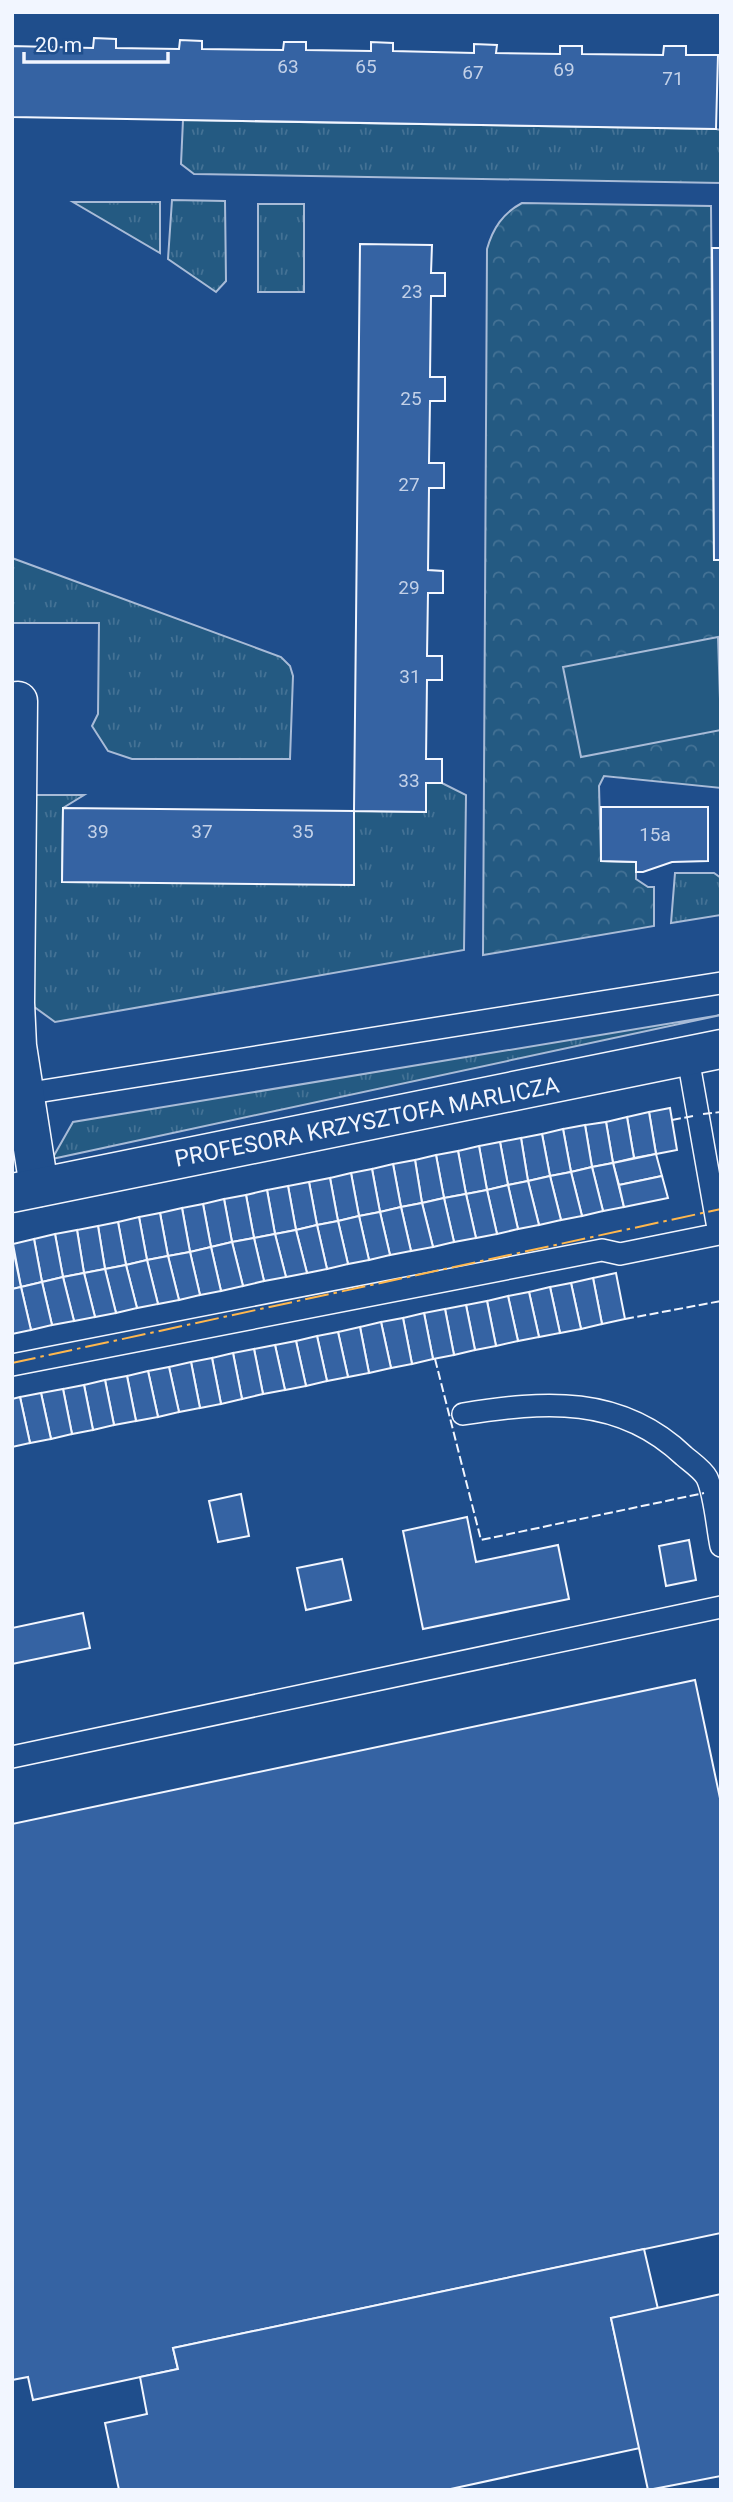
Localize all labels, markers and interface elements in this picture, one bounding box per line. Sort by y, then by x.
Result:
scale bar [24,21,168,65]
text: 20 m [35,33,82,57]
house number: 63 [277,55,299,78]
house number: 65 [355,55,377,78]
house number: 69 [553,58,575,81]
house number: 67 [462,61,484,84]
house number: 71 [662,67,684,90]
house number: 23 [401,280,423,303]
house number: 25 [400,387,422,410]
house number: 27 [398,473,420,496]
house number: 29 [398,576,420,599]
house number: 31 [399,665,421,688]
house number: 33 [398,769,420,792]
house number: 39 [87,820,109,843]
house number: 37 [191,820,213,843]
house number: 35 [292,820,314,843]
house number: 15a [639,823,671,846]
street label: PROFESORA KRZYSZTOFA MARLICZA [173,1071,561,1173]

